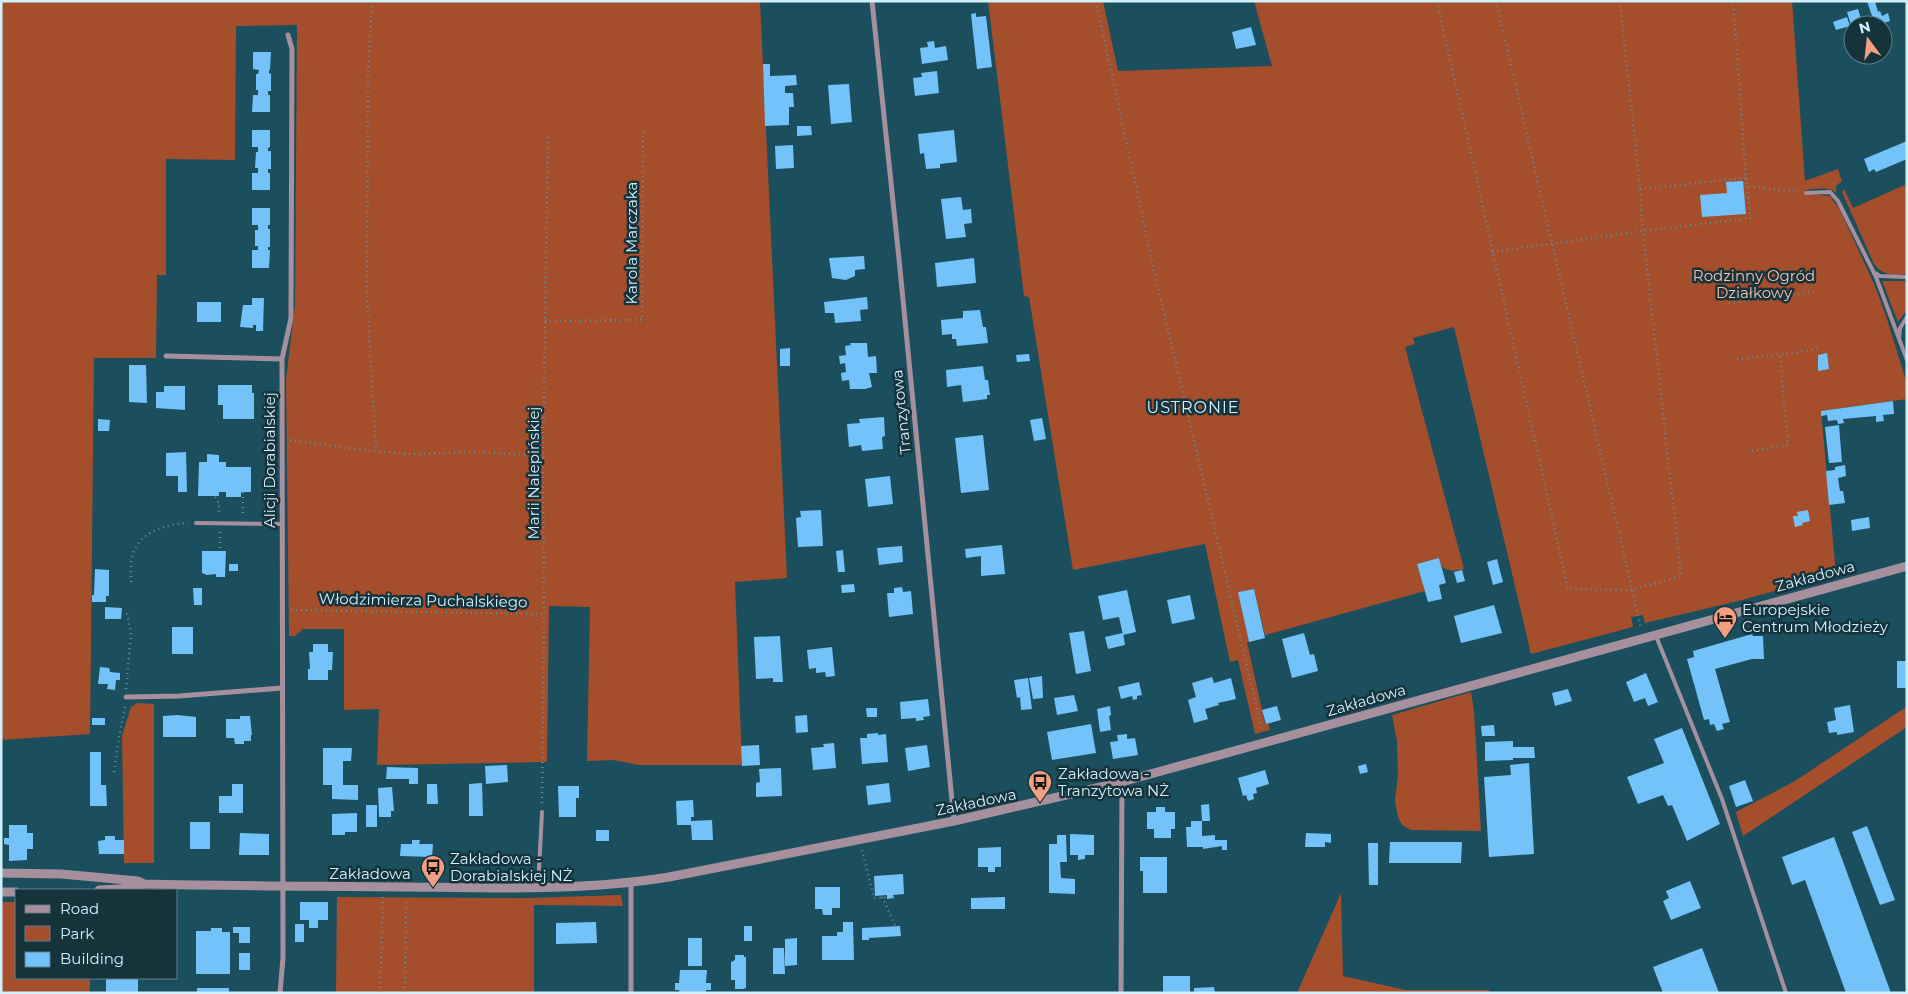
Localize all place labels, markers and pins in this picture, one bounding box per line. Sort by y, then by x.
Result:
place label: Europejskie Centrum Młodzieży [1742,600,1889,636]
hotel icon: Europejskie Centrum Młodzieży [1712,605,1738,639]
place label: Zakładowa - Tranzytowa NŻ [1058,764,1169,800]
bus stop icon: Zakładowa - Tranzytowa NŻ [1027,769,1053,803]
place label: Zakładowa - Dorabialskiej NŻ [450,849,573,885]
bus stop icon: Zakładowa - Dorabialskiej NŻ [420,854,446,888]

